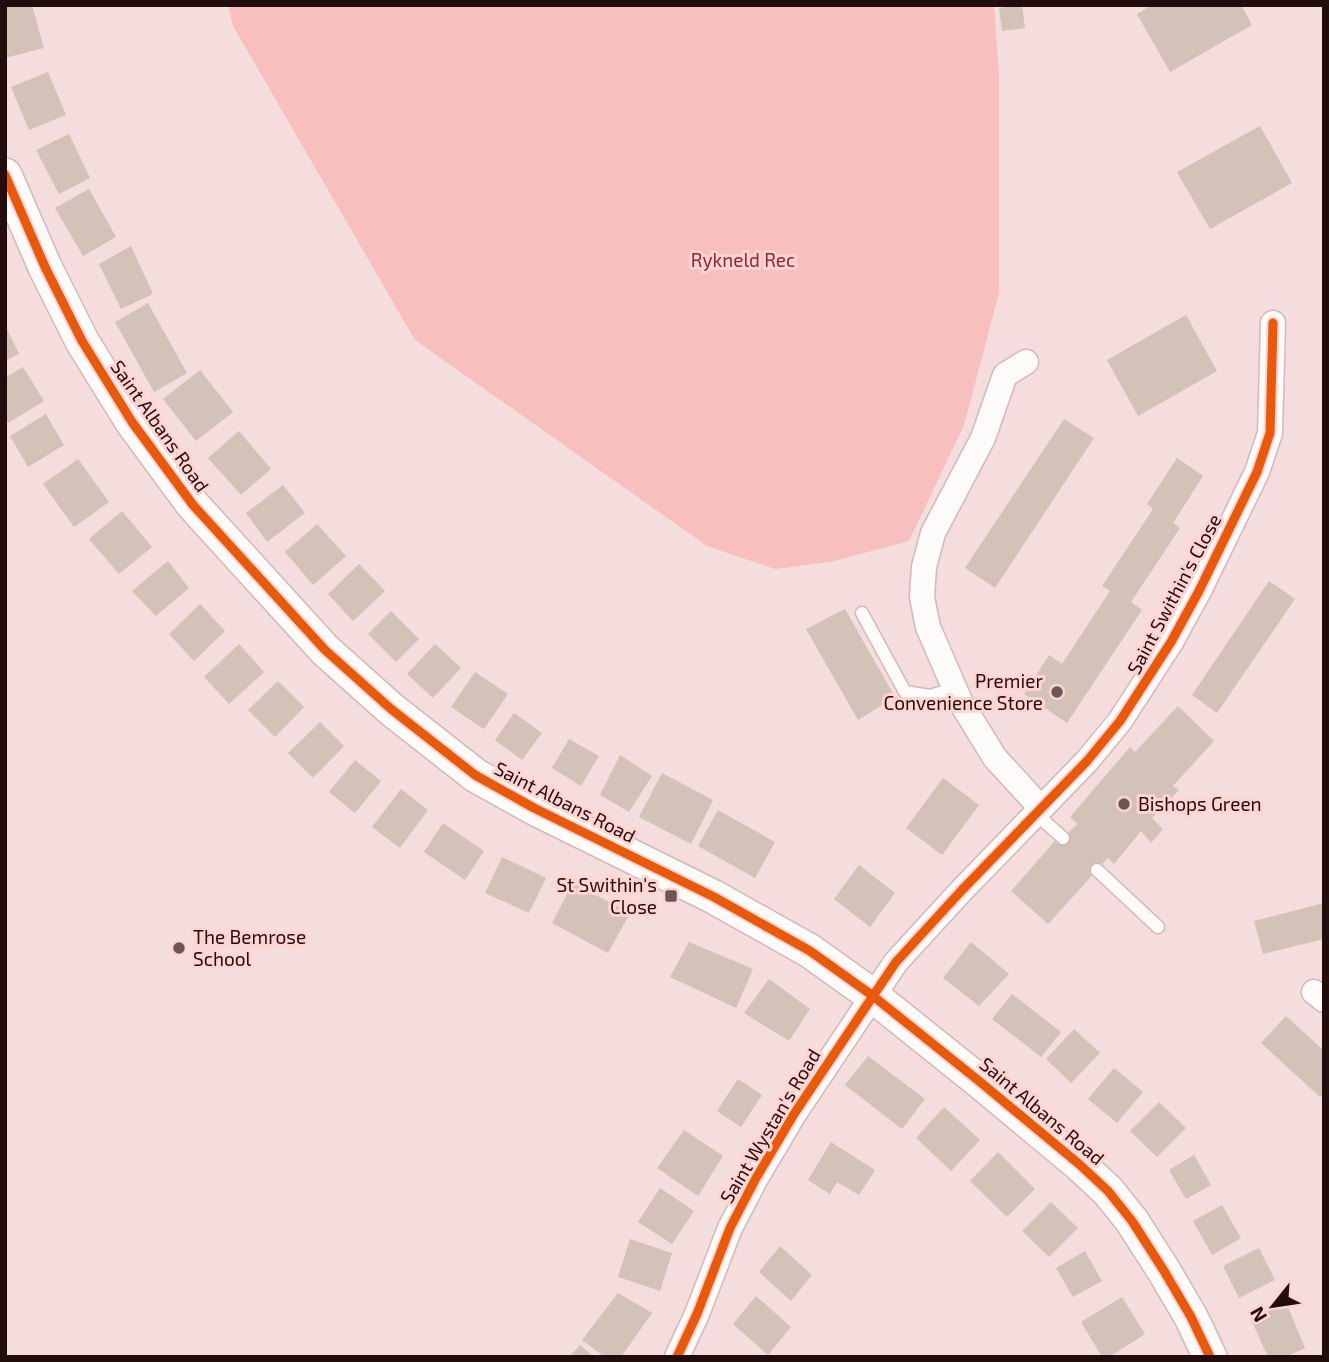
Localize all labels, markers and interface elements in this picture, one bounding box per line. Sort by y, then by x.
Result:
park label: Rykneld Rec [691,248,795,271]
street label: Saint Albans Road [106,356,214,496]
street label: Saint Swithin's Close [1122,510,1226,678]
place label: Premier Convenience Store [883,669,1043,714]
marker: Premier Convenience Store [1049,684,1065,700]
street label: Saint Albans Road [491,756,640,847]
place label: Bishops Green [1138,792,1262,815]
marker: Bishops Green [1116,796,1132,812]
place label: St Swithin's Close [557,873,657,918]
marker: St Swithin's Close [663,888,679,904]
place label: The Bemrose School [193,925,306,970]
marker: The Bemrose School [171,940,187,956]
street label: Saint Wystan's Road [714,1044,825,1207]
street label: Saint Albans Road [975,1052,1109,1169]
north arrow [1238,1271,1308,1341]
text: N [1244,1303,1271,1326]

